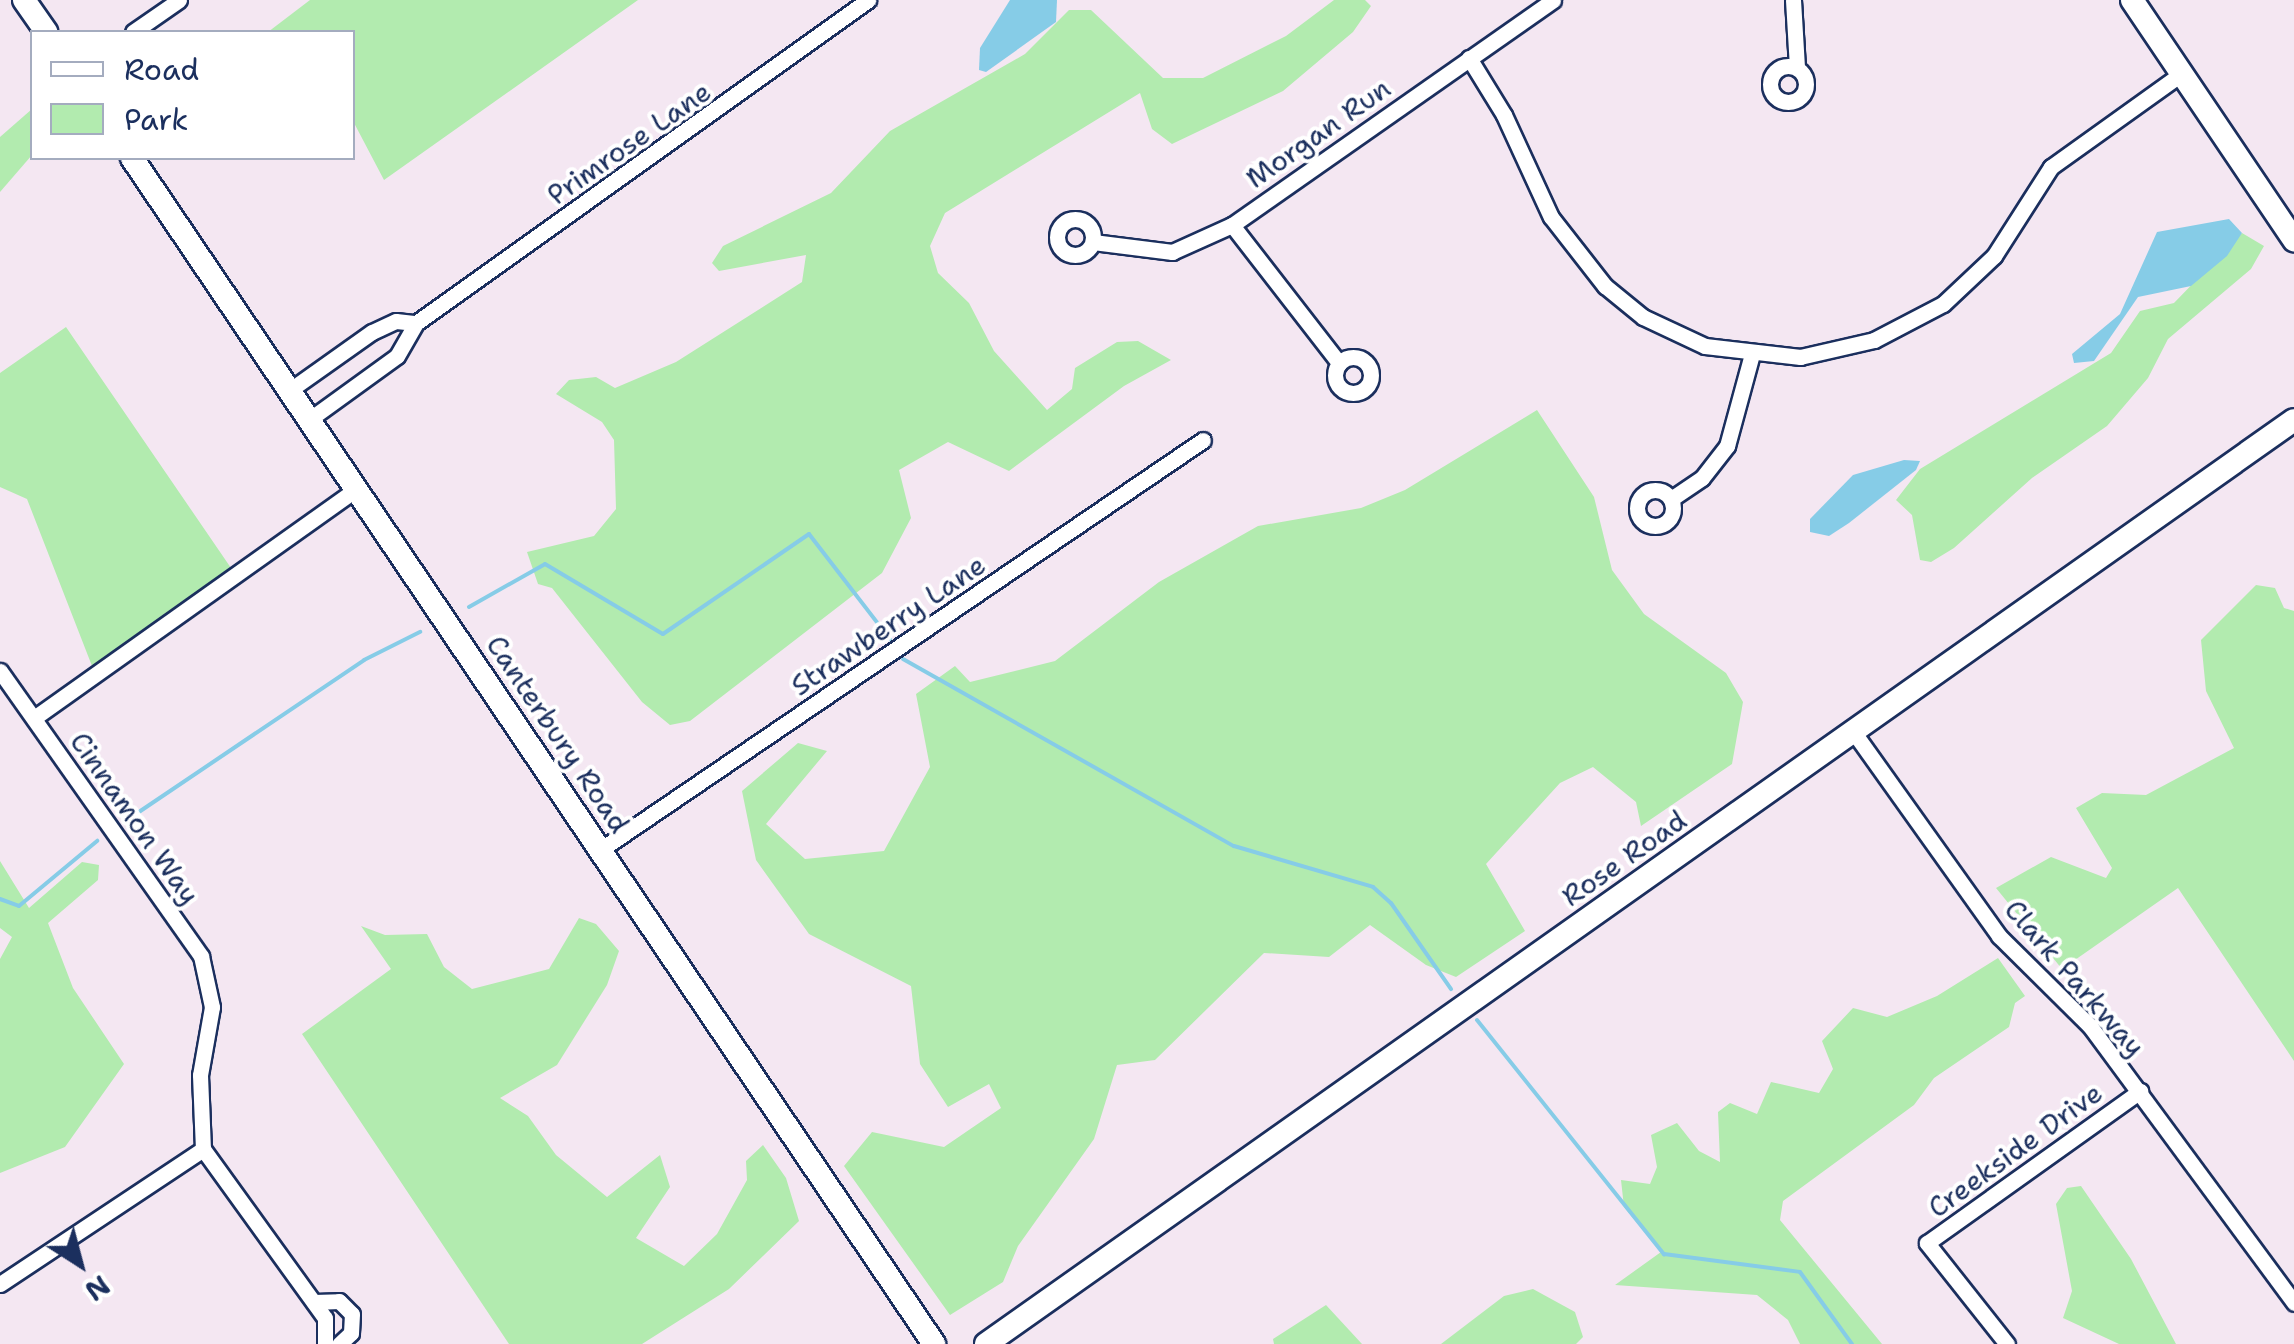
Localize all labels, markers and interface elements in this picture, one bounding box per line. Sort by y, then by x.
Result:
legend [30,30,355,160]
text: Road [124,49,199,90]
street label: Morgan Run [1239,71,1397,195]
street label: Primrose Lane [541,74,717,212]
text: Park [124,99,188,140]
street label: Strawberry Lane [784,548,992,702]
street label: Canterbury Road [479,629,637,839]
street label: Cinnamon Way [63,725,207,911]
street label: Rose Road [1555,803,1693,913]
street label: Clark Parkway [1998,893,2152,1063]
street label: Creekside Drive [1921,1076,2109,1224]
north arrow [30,1214,130,1314]
text: N [77,1266,118,1310]

